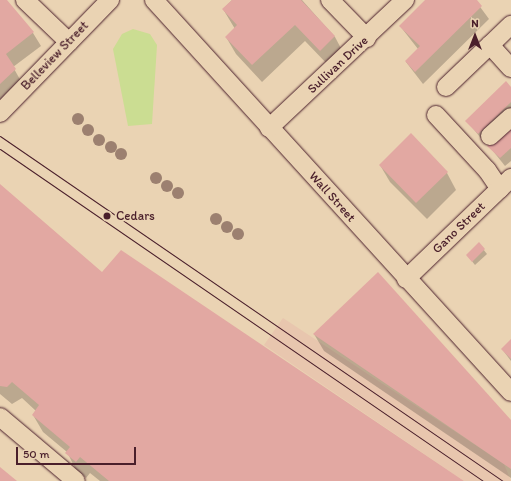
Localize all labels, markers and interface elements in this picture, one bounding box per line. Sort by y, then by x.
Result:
north arrow [455,16,495,56]
text: N [471,17,479,30]
street label: Belleview Street [18,18,92,94]
street label: Sullivan Drive [304,33,372,97]
street label: Wall Street [305,169,359,225]
street label: Gano Street [429,199,489,257]
place label: Cedars [116,208,155,224]
marker: Cedars [101,210,113,222]
scale bar [18,439,138,465]
text: 50 m [23,447,49,461]

